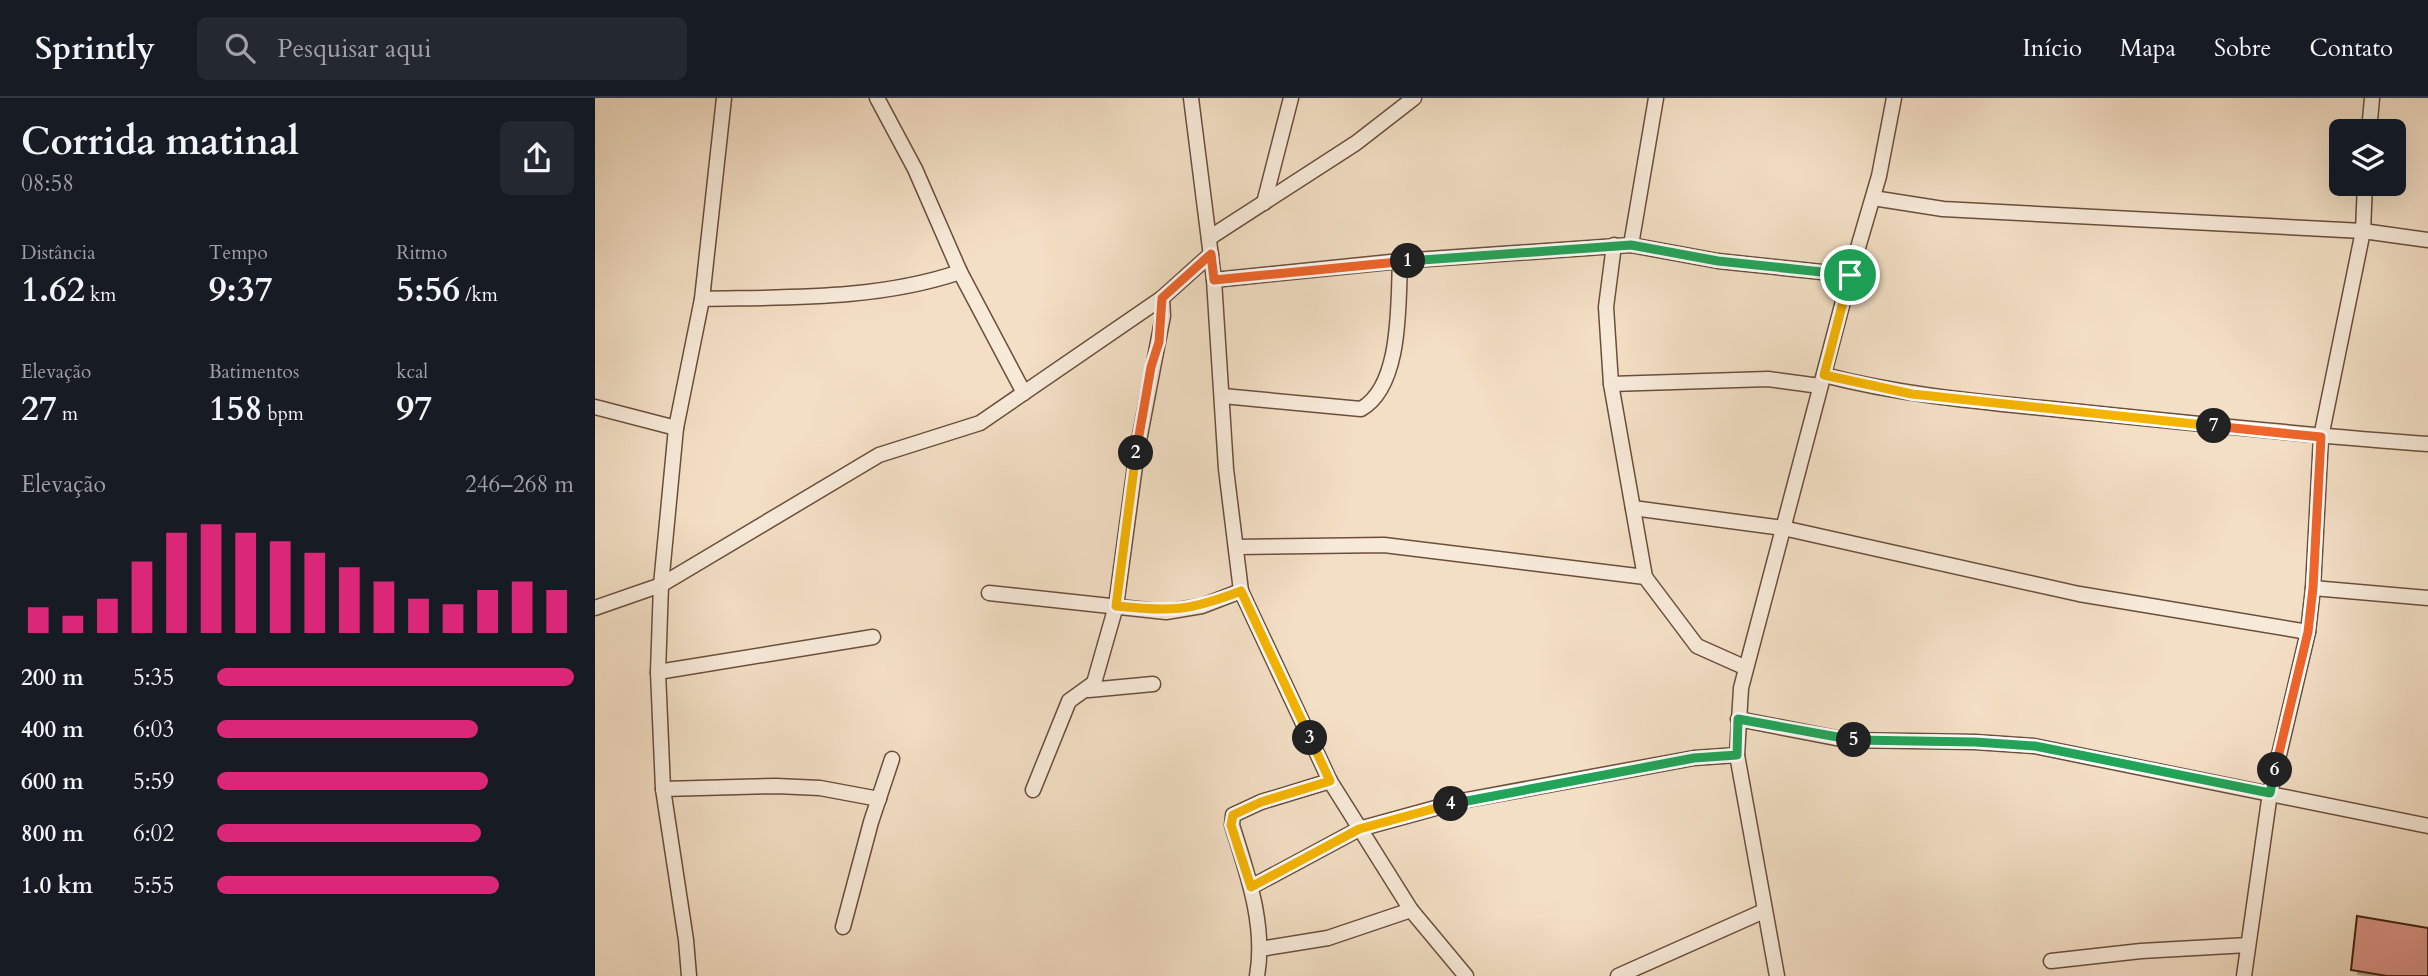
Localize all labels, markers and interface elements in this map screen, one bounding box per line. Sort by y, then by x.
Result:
search box [197,17,687,80]
text: Sprintly [35,26,155,71]
icon: search [221,29,259,67]
text: Pesquisar aqui [277,31,432,66]
text: Início [2023,32,2082,65]
text: Mapa [2120,32,2176,65]
text: Sobre [2214,32,2272,65]
text: Contato [2310,32,2393,65]
text: Corrida matinal [21,116,299,168]
map controls [2329,119,2406,196]
button: layers [2329,119,2406,196]
button: share [500,121,574,195]
text: 08:58 [21,168,74,199]
text: Distância [21,240,95,266]
text: Tempo [209,240,268,266]
text: Ritmo [396,240,447,266]
pin: 1 [1391,244,1425,278]
pin [1820,245,1880,305]
text: 1 [1403,247,1412,273]
icon: arrive [1831,256,1869,294]
text: 1.62 [21,266,85,314]
text: 9:37 [209,266,273,314]
text: 5:56 [396,266,460,314]
text: km [85,282,116,308]
text: /km [460,282,498,308]
text: Elevação [21,359,91,385]
text: Batimentos [209,359,299,385]
text: kcal [396,359,428,385]
text: 27 [21,385,57,433]
text: 158 [209,385,262,433]
text: 97 [396,385,432,433]
text: m [57,401,78,427]
text: bpm [262,401,304,427]
pin: 7 [2197,408,2231,444]
text: 7 [2209,412,2218,438]
pin: 2 [1119,436,1153,470]
text: 2 [1131,439,1140,465]
text: Elevação [21,469,106,500]
text: 246–268 m [465,469,574,500]
text: 200 m [21,662,84,693]
text: 5:35 [133,662,174,693]
text: 400 m [21,714,84,745]
text: 6:03 [133,714,174,745]
pin: 3 [1293,720,1327,756]
pin: 5 [1837,722,1871,758]
text: 3 [1305,724,1314,750]
text: 5 [1849,726,1858,752]
pin: 6 [2257,752,2293,788]
text: 6 [2270,756,2279,782]
text: 600 m [21,766,84,797]
text: 5:59 [133,766,174,797]
pin: 4 [1433,786,1469,822]
text: 4 [1446,790,1455,816]
text: 800 m [21,818,84,849]
text: 6:02 [133,818,174,849]
text: 1.0 km [21,870,93,901]
text: 5:55 [133,870,174,901]

